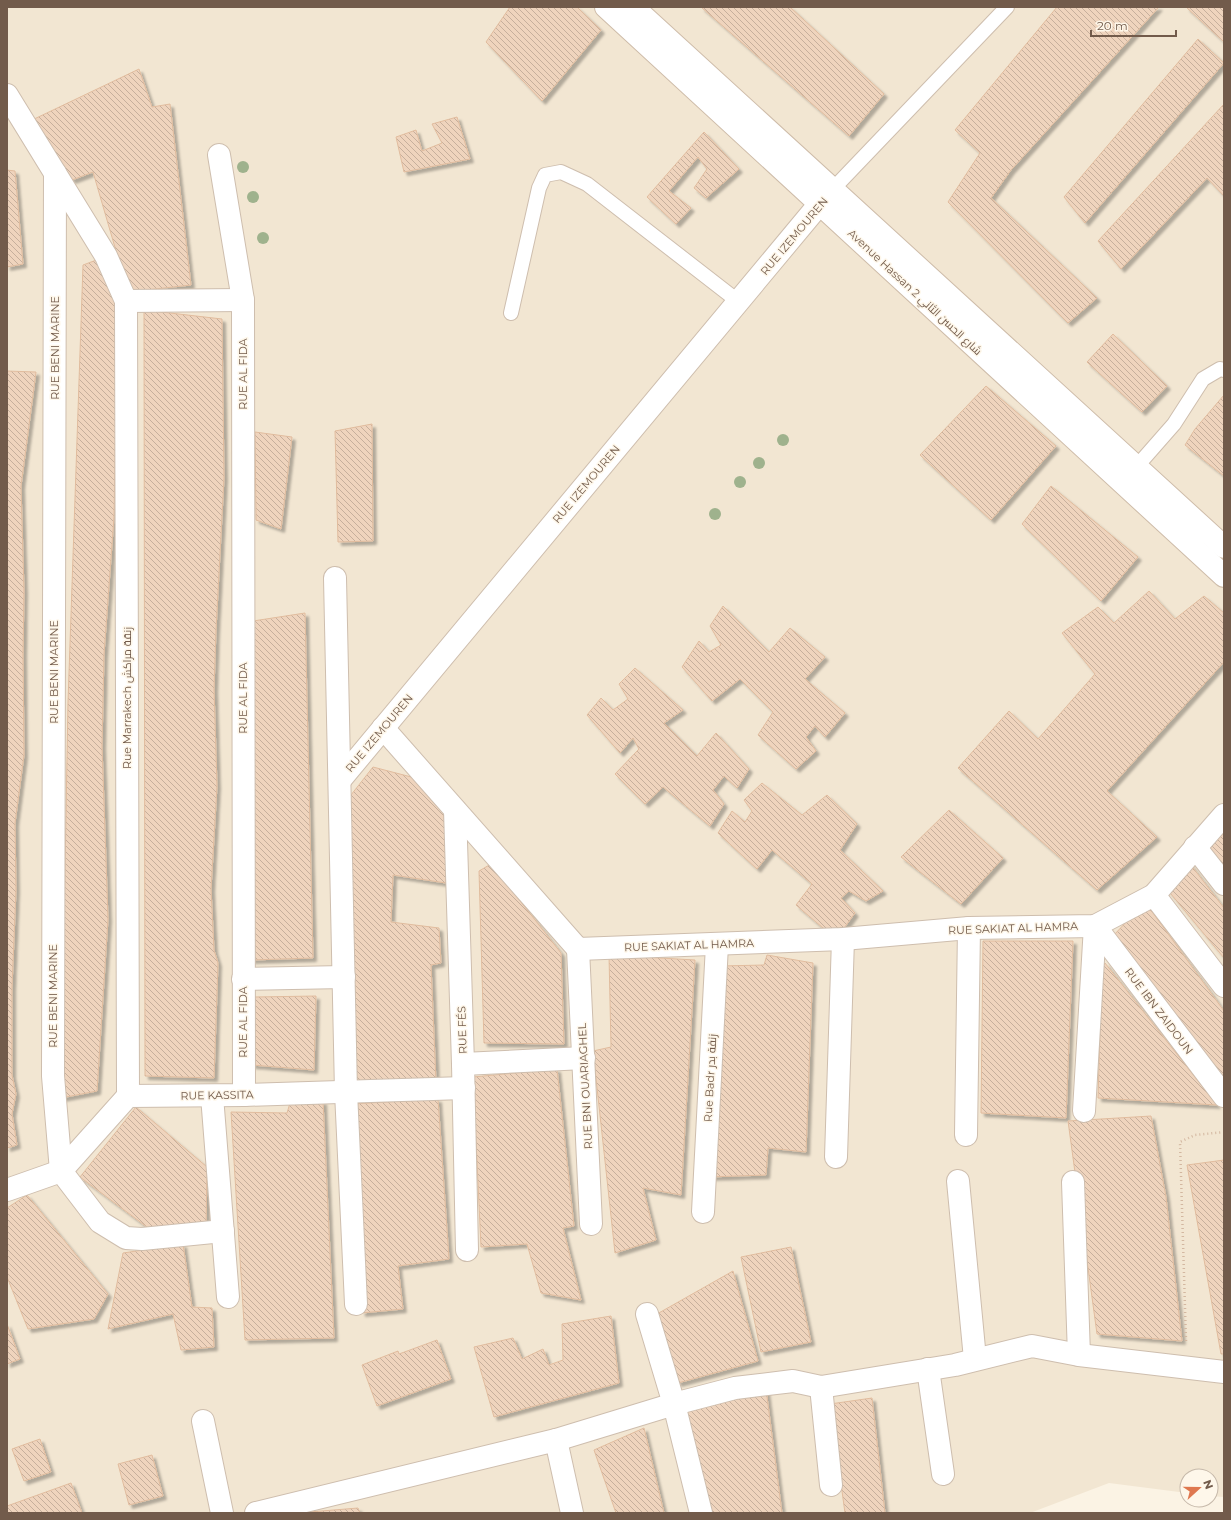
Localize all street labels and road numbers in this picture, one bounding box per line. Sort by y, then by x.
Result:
street label: RUE IZEMOUREN [757,194,831,278]
street label: Avenue Hassan 2 شارع الحسن الثاني [844,226,985,359]
street label: RUE BENI MARINE [48,296,62,400]
street label: RUE AL FIDA [236,338,250,410]
street label: RUE IZEMOUREN [549,442,623,526]
street label: RUE BENI MARINE [47,620,61,724]
street label: Rue Marrakech زنقة مراكش [120,627,134,769]
street label: RUE AL FIDA [236,662,250,734]
street label: RUE IZEMOUREN [342,691,416,775]
street label: RUE SAKIAT AL HAMRA [948,919,1078,937]
street label: RUE SAKIAT AL HAMRA [624,936,754,954]
street label: RUE BENI MARINE [46,944,60,1048]
street label: RUE IBN ZAIDOUN [1122,965,1196,1057]
street label: RUE AL FIDA [236,986,250,1058]
street label: RUE FÉS [454,1006,470,1054]
street label: RUE BNI OUARIAGHEL [575,1022,595,1149]
street label: Rue Badr زنقة بدر [701,1033,719,1122]
street label: RUE KASSITA [180,1087,254,1103]

